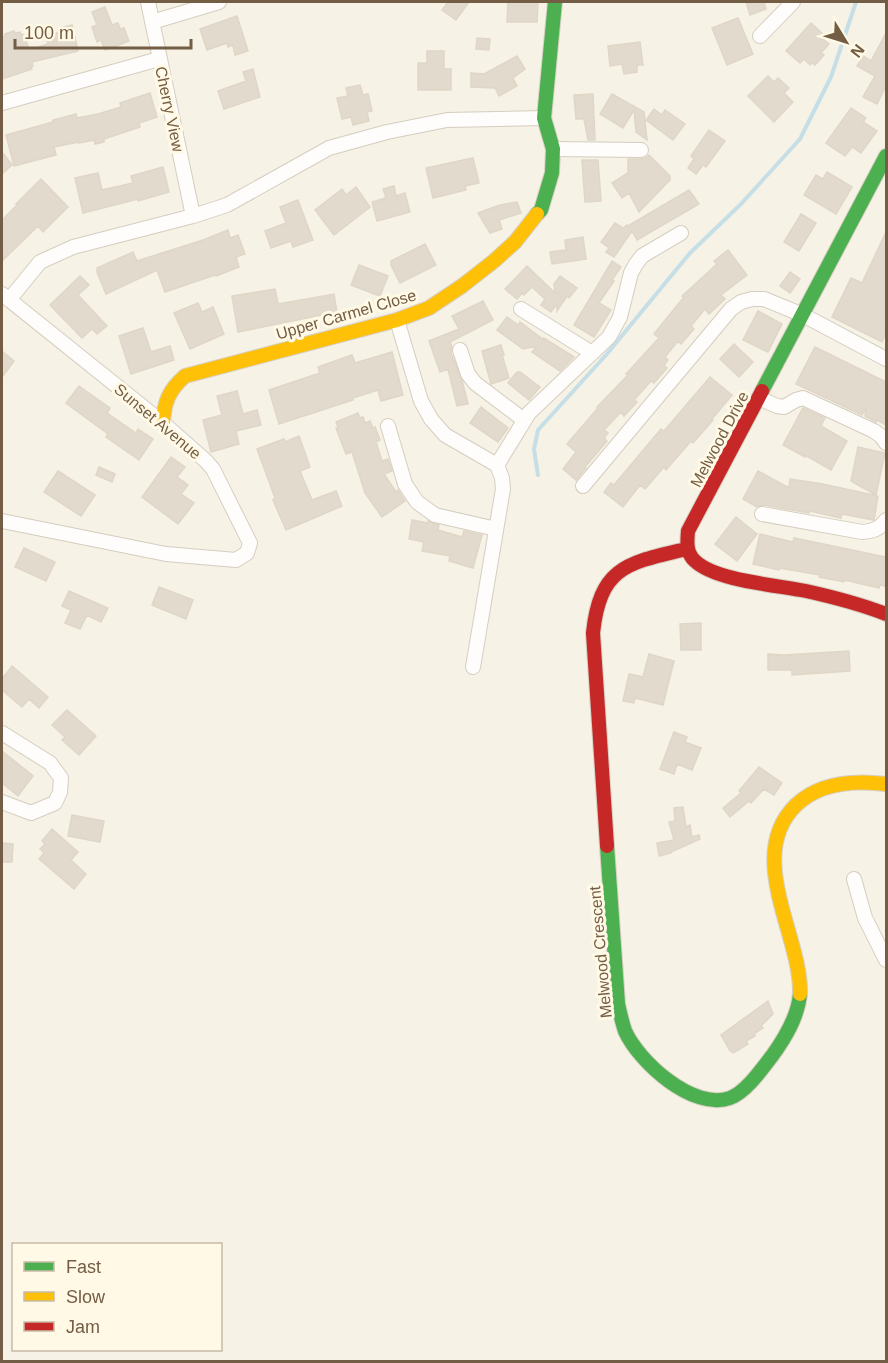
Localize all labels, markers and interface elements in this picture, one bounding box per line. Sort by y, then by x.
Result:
scale bar [15,12,190,50]
north arrow [816,12,876,72]
text: 100 m [24,23,74,43]
text: N [847,41,868,61]
street label: Cherry View [152,65,187,154]
street label: Upper Carmel Close [274,286,418,343]
street label: Sunset Avenue [111,380,204,462]
street label: Melwood Drive [687,388,752,490]
street label: Melwood Crescent [586,885,615,1019]
legend [12,1243,222,1351]
text: Fast [66,1257,101,1277]
text: Slow [66,1287,106,1307]
text: Jam [66,1317,100,1337]

